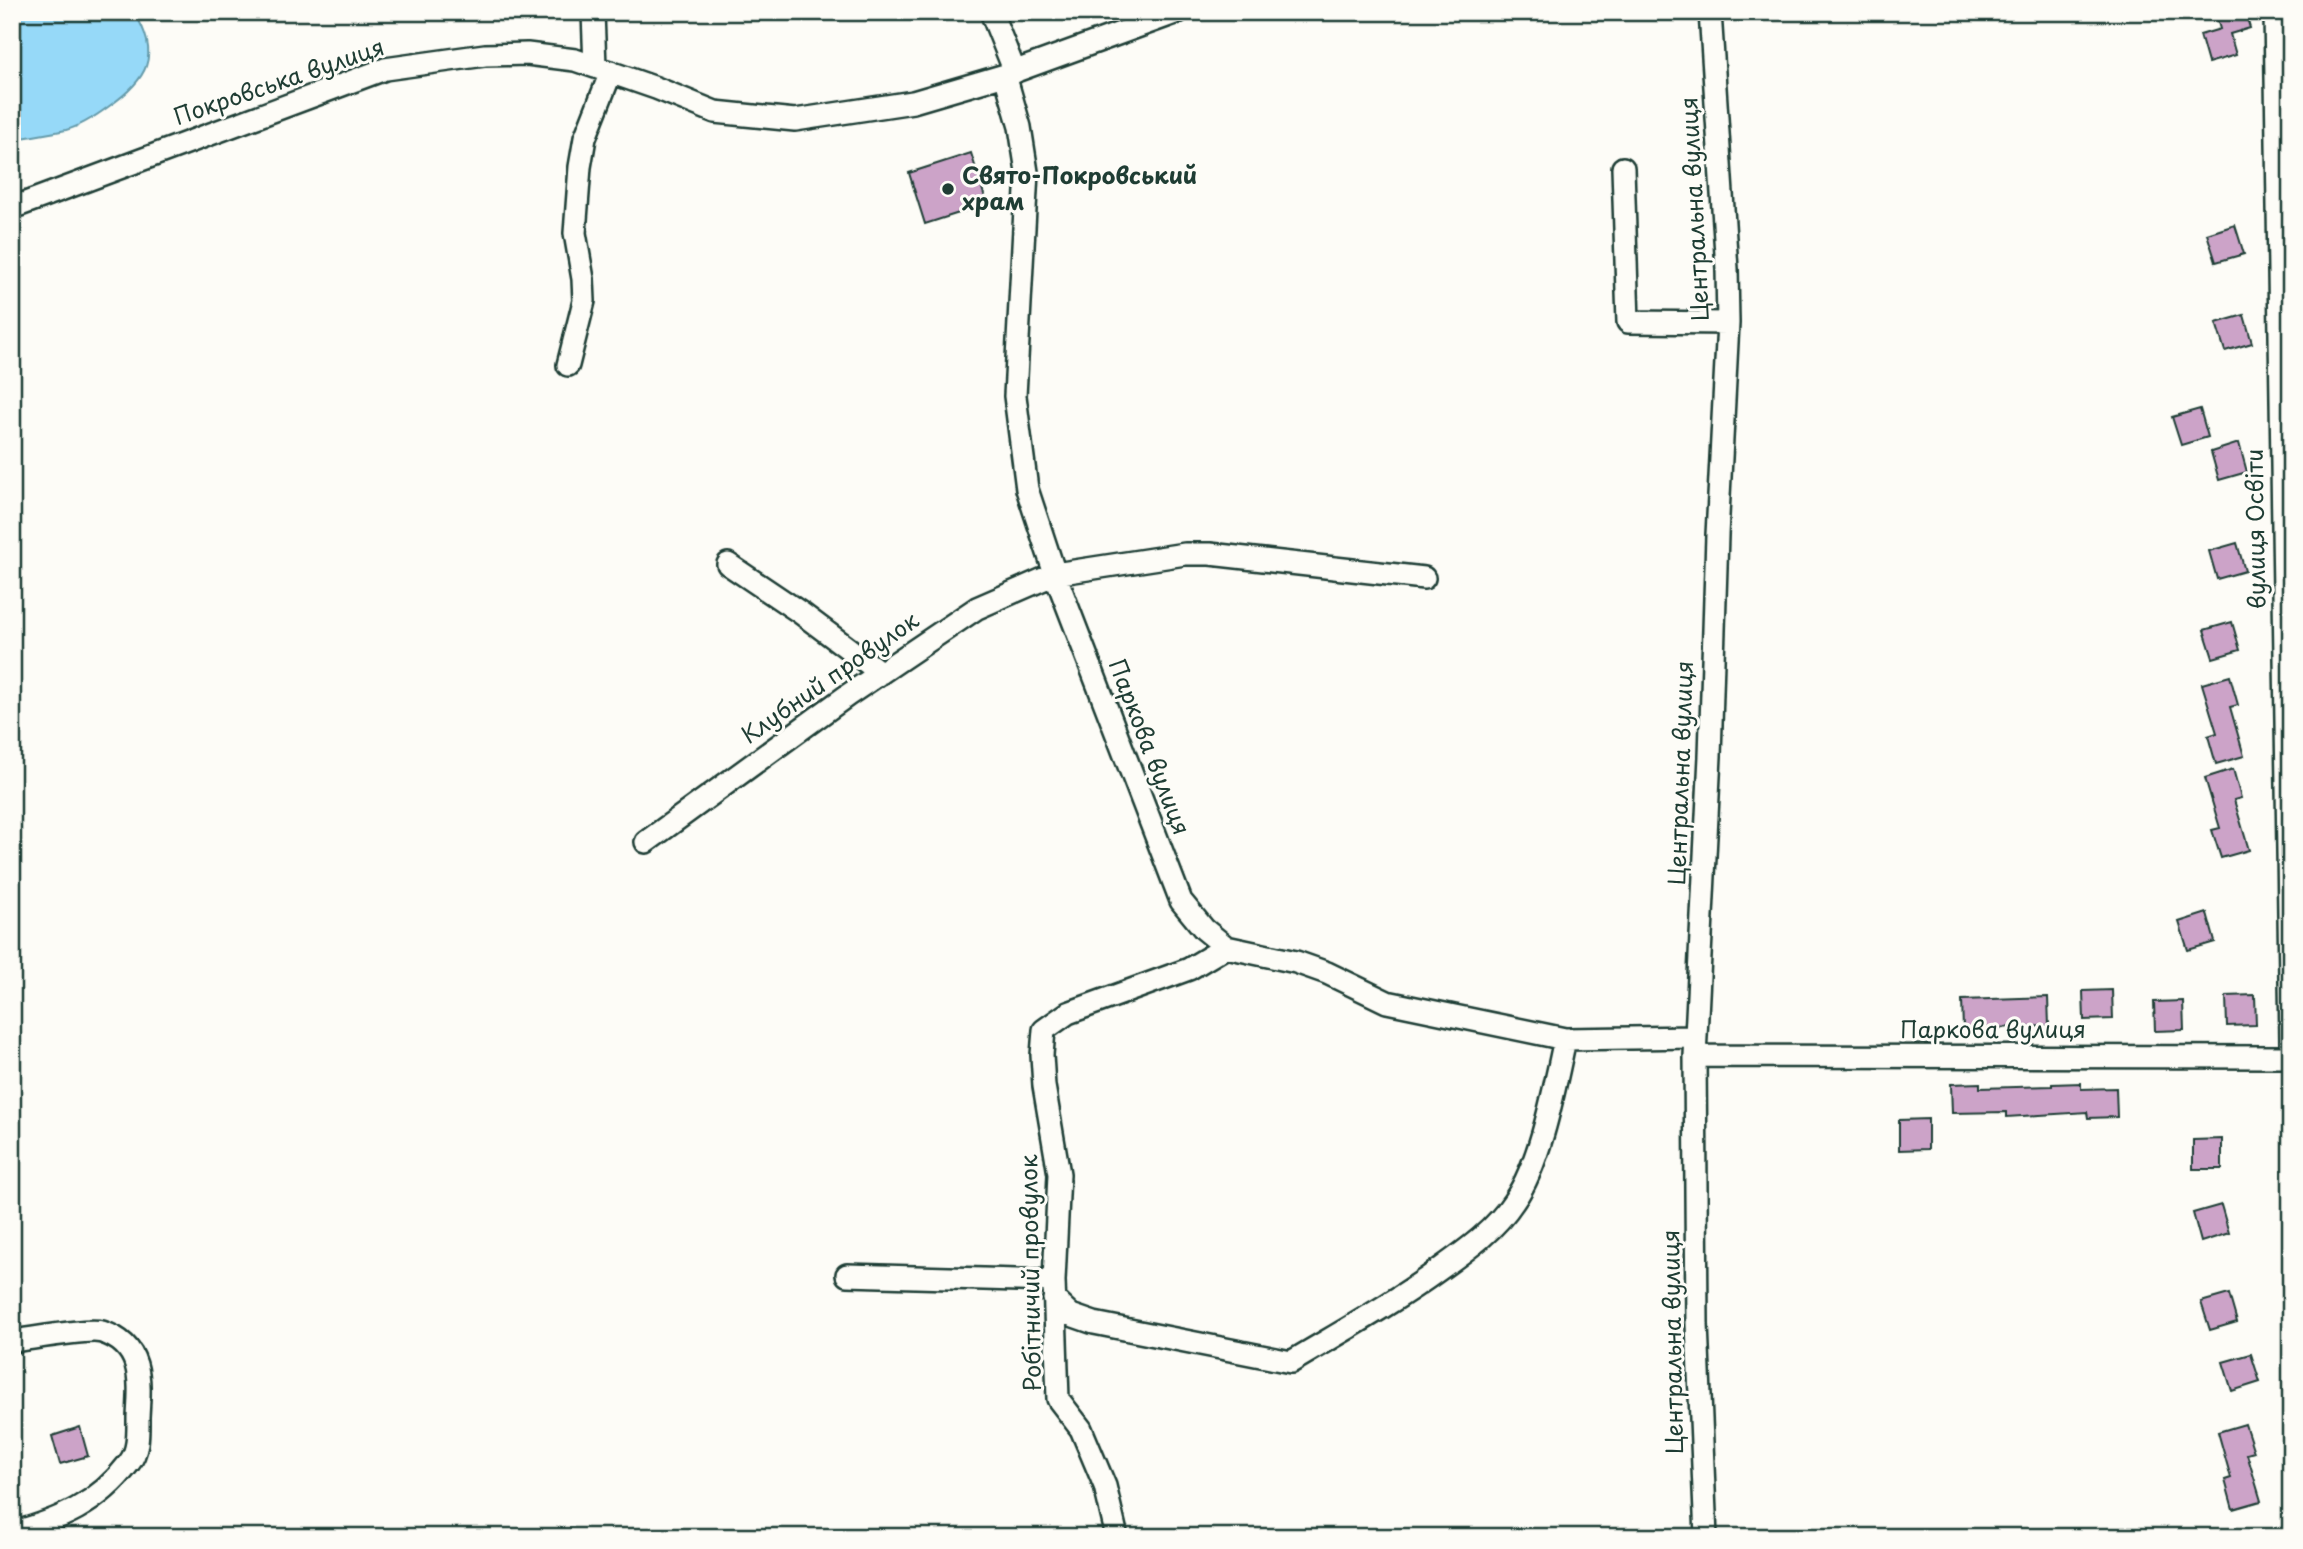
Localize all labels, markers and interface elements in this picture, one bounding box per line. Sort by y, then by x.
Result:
street label: Покровська вулиця [168,28,389,133]
street label: Центральна вулиця [1670,96,1717,322]
place label: Свято-Покровський храм [962,157,1197,218]
marker: Свято-Покровський храм [940,181,956,197]
street label: вулиця Освіти [2236,449,2273,609]
street label: Клубний провулок [733,602,926,751]
street label: Паркова вулиця [1101,653,1200,840]
street label: Центральна вулиця [1658,660,1701,886]
street label: Паркова вулиця [1900,1011,2086,1046]
street label: Робітничий провулок [1010,1154,1049,1392]
street label: Центральна вулиця [1652,1229,1691,1455]

